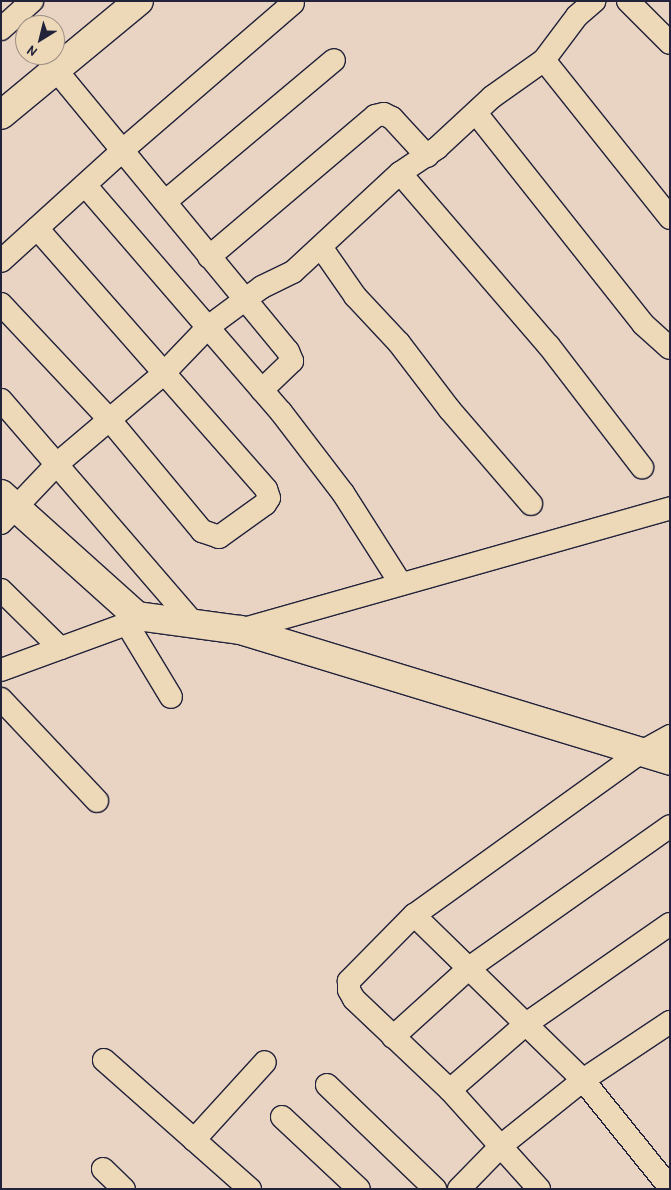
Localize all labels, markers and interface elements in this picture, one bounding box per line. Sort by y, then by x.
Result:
north arrow [15,15,65,65]
text: N [23,42,40,62]

